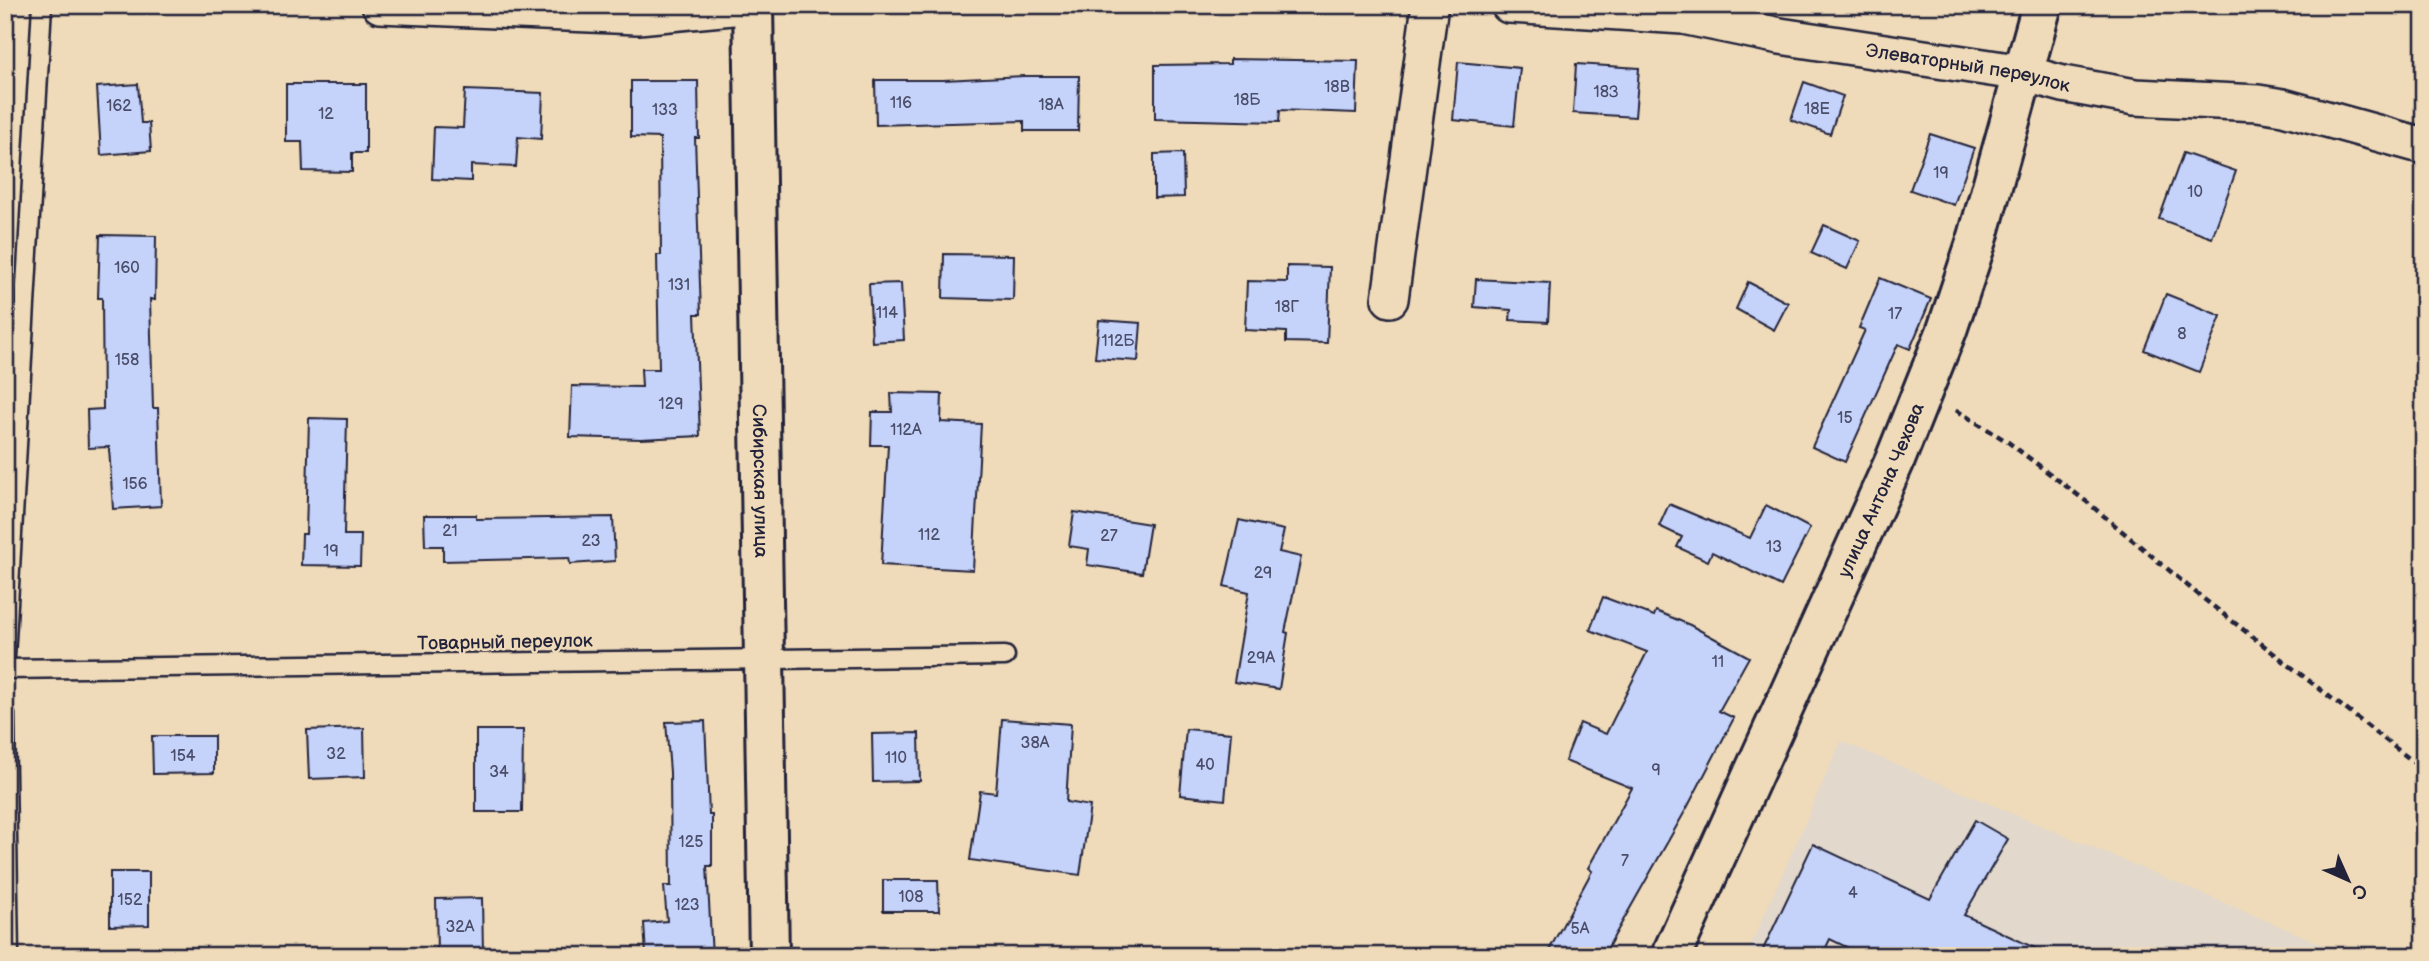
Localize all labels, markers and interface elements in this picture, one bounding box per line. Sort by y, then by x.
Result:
street label: Элеваторный переулок [1864,39,2072,98]
house number: 18В [1324,78,1350,97]
house number: 18З [1594,83,1618,102]
house number: 18Б [1234,91,1261,110]
house number: 116 [890,94,912,113]
house number: 18А [1038,96,1064,115]
house number: 162 [106,97,132,116]
house number: 18Е [1804,100,1830,119]
house number: 133 [652,101,678,120]
house number: 12 [318,105,334,124]
house number: 19 [1933,164,1949,183]
house number: 10 [2187,183,2203,202]
house number: 160 [114,259,140,278]
house number: 131 [668,276,690,295]
house number: 18Г [1275,298,1299,317]
house number: 114 [876,304,898,323]
house number: 17 [1888,305,1902,324]
house number: 8 [2177,325,2187,344]
house number: 112Б [1102,332,1135,351]
house number: 158 [115,351,139,370]
house number: 129 [659,395,683,414]
street label: улица Антона Чехова [1833,400,1930,581]
street label: Сибирская улица [747,404,772,558]
house number: 15 [1837,409,1853,428]
house number: 112А [890,421,922,440]
house number: 156 [122,475,148,494]
house number: 21 [442,522,458,541]
house number: 112 [918,526,940,545]
house number: 27 [1100,527,1118,546]
house number: 23 [582,532,601,551]
house number: 13 [1766,538,1782,557]
house number: 19 [323,542,339,561]
house number: 29 [1254,564,1272,583]
street label: Товарный переулок [417,629,593,656]
house number: 29А [1247,649,1275,668]
house number: 11 [1712,653,1724,672]
house number: 38А [1021,734,1050,753]
house number: 32 [326,745,346,764]
house number: 154 [170,747,196,766]
house number: 110 [885,749,907,768]
house number: 40 [1195,756,1215,775]
house number: 9 [1651,761,1661,780]
house number: 34 [489,763,509,782]
house number: 125 [679,833,703,852]
north arrow [2314,846,2384,916]
house number: 7 [1621,852,1629,871]
text: С [2346,878,2372,904]
house number: 4 [1848,884,1858,903]
house number: 108 [899,888,923,907]
house number: 152 [118,891,143,910]
house number: 123 [674,896,700,915]
house number: 32А [446,918,475,937]
house number: 5А [1571,920,1590,939]

